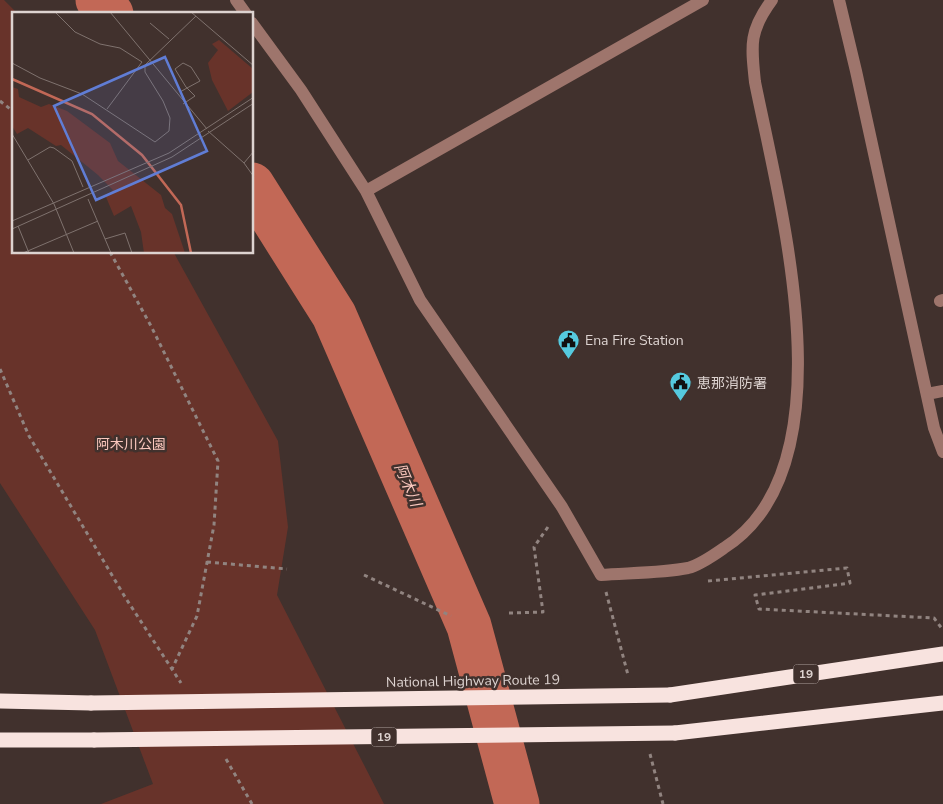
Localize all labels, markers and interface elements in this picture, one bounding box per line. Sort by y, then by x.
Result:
inset map [12,12,254,254]
public building icon: Ena Fire Station [557,328,581,359]
place label: Ena Fire Station [585,331,684,350]
public building icon: 恵那消防署 [669,371,693,402]
place label: 恵那消防署 [697,374,767,393]
park label: 阿木川公園 [96,435,166,454]
water label: 阿木川 [390,460,427,511]
road number: 19 [794,664,818,684]
street label: National Highway Route 19 [386,670,560,692]
road number: 19 [372,728,396,746]

